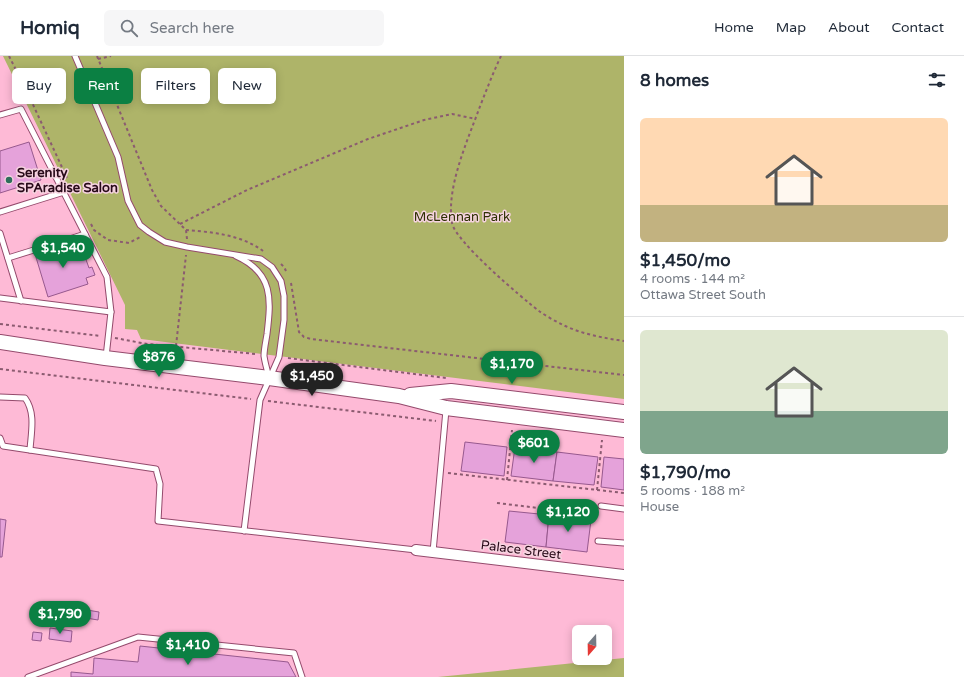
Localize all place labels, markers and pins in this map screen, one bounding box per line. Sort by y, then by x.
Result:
place label: Serenity SPAradise Salon [17,165,118,196]
marker: Serenity SPAradise Salon [4,175,14,185]
pin: $1,540 [30,235,96,269]
pin: $876 [135,344,183,378]
pin: $1,170 [479,351,545,385]
pin: $1,450 [279,363,345,397]
pin: $601 [510,430,558,464]
pin: $1,120 [535,499,601,533]
pin: $1,790 [27,601,93,635]
pin: $1,410 [155,632,221,666]

